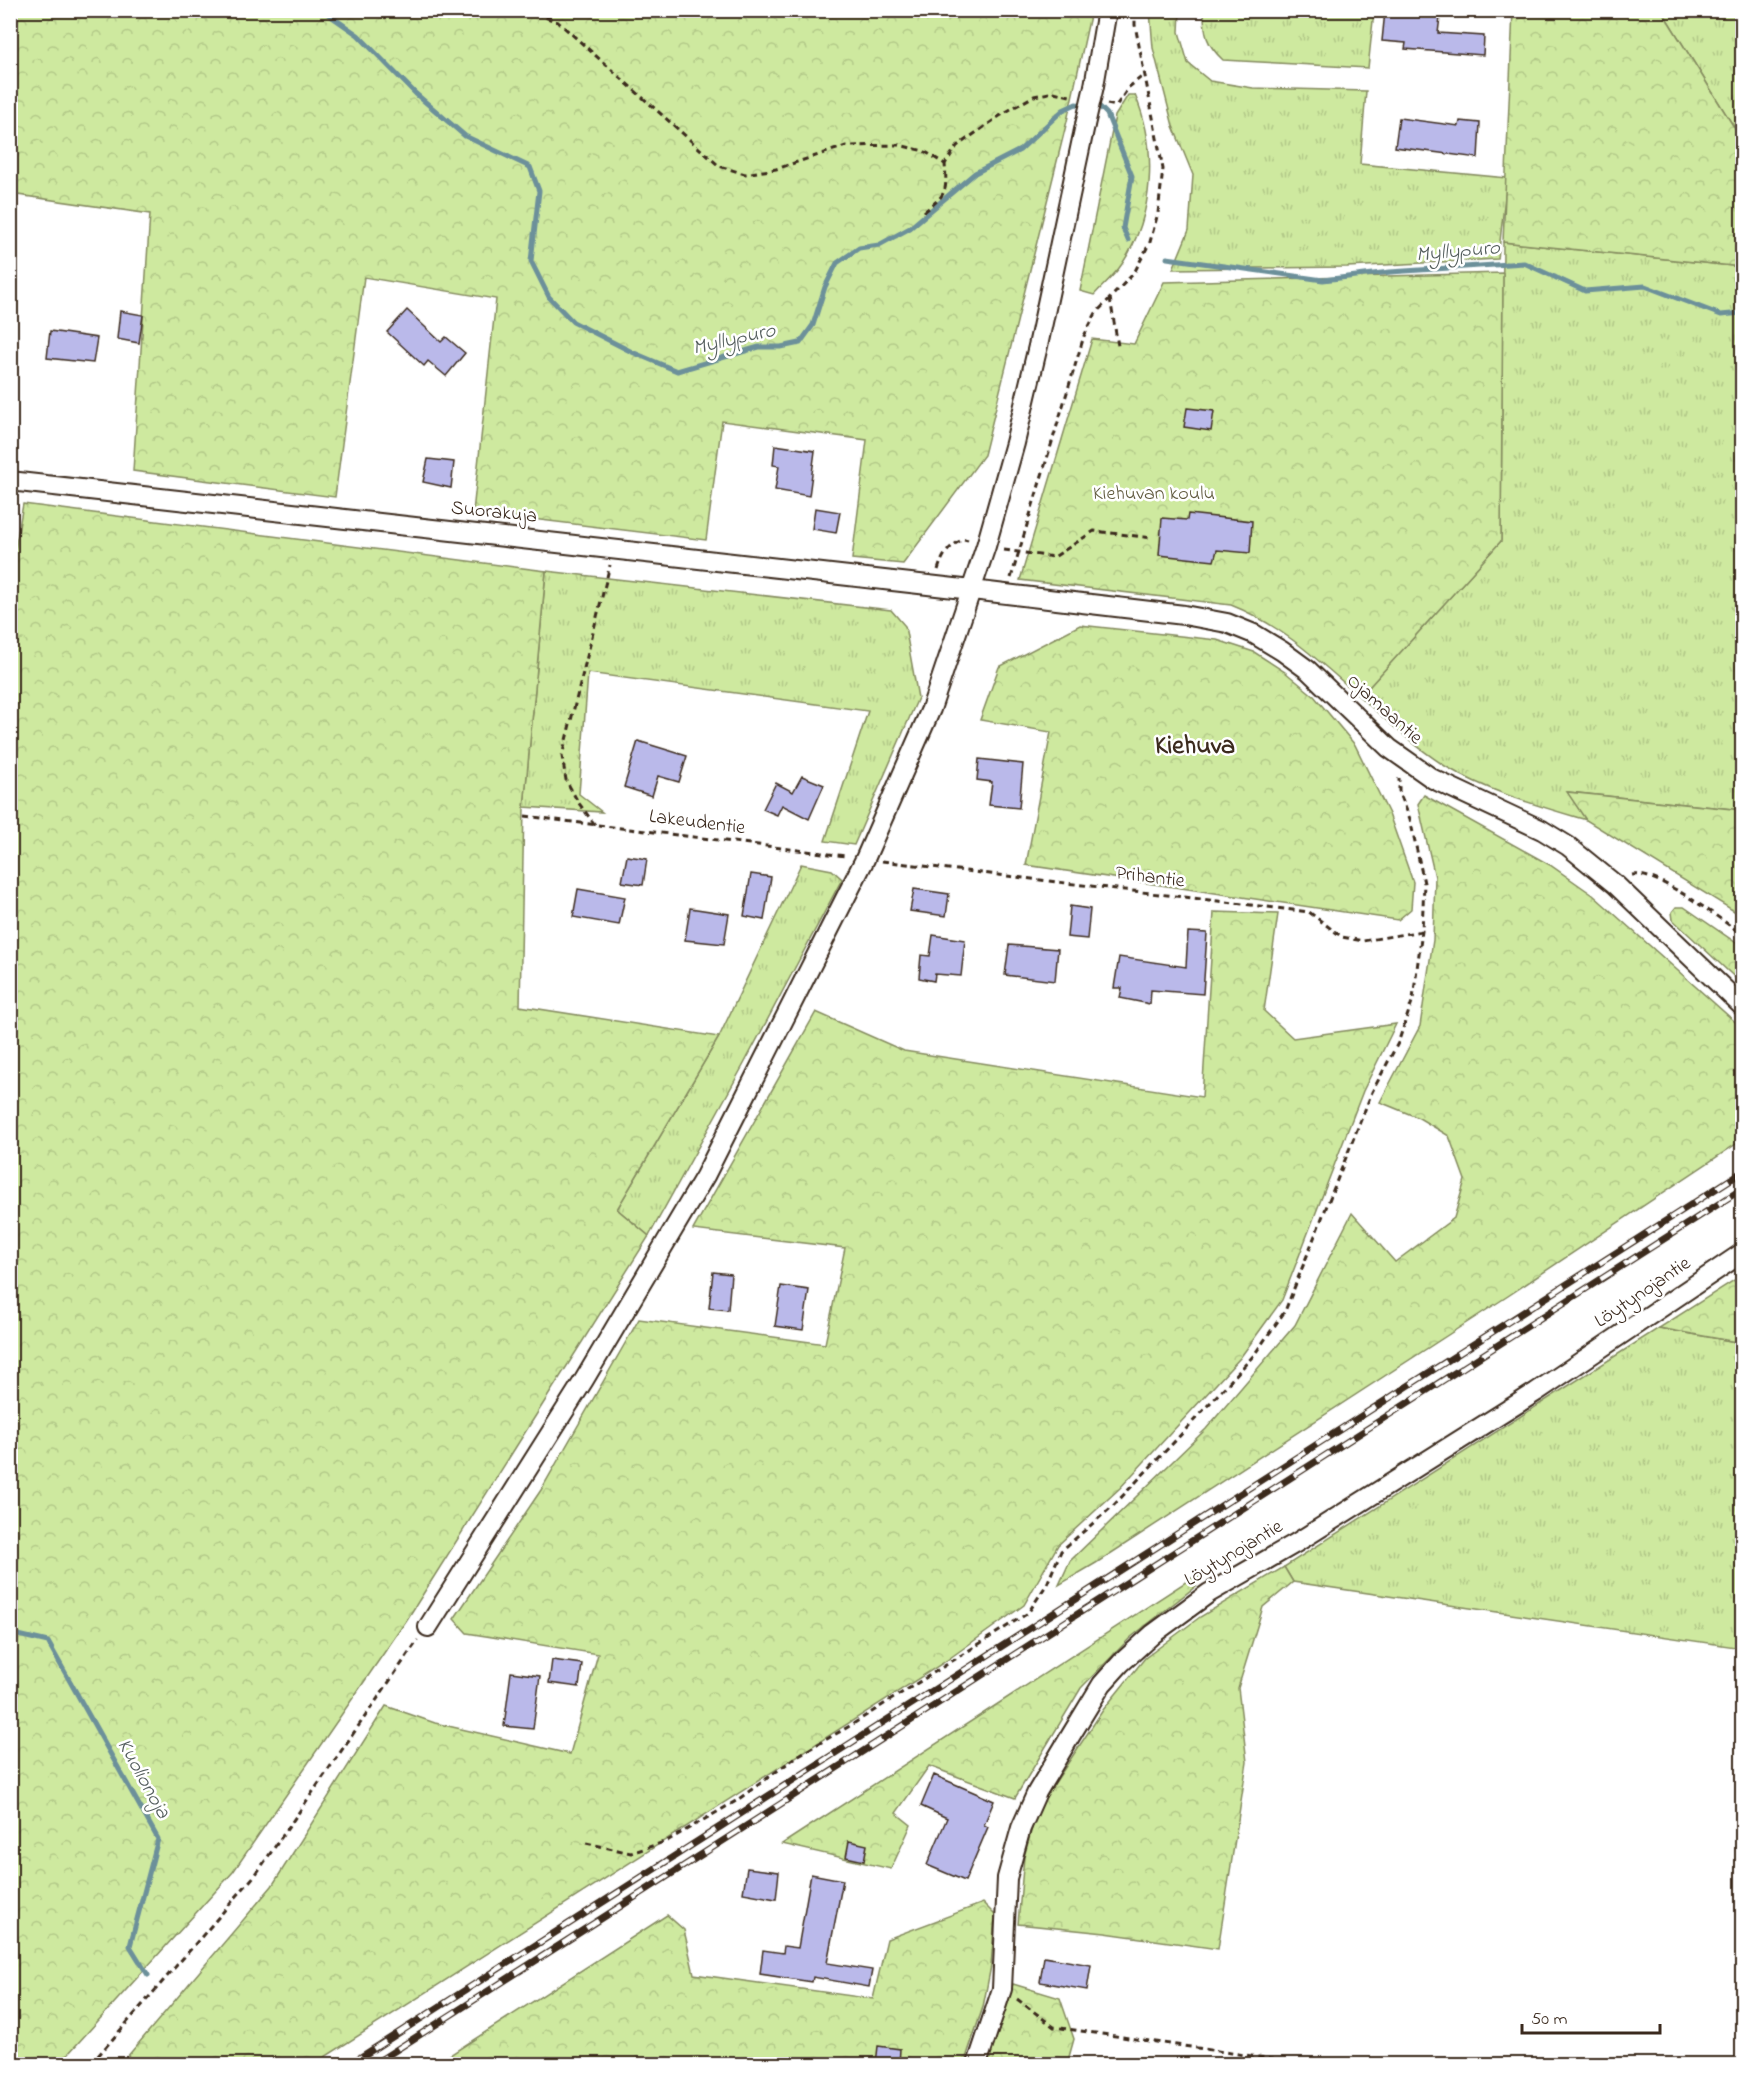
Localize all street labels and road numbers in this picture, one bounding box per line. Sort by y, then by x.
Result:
street label: Suorakuja [449,494,539,532]
street label: Ojamaantie [1339,668,1429,752]
street label: Lakeudentie [647,803,747,843]
street label: Prihantie [1114,859,1186,897]
street label: Löytynojantie [1589,1250,1697,1336]
street label: Löytynojantie [1179,1513,1289,1595]

